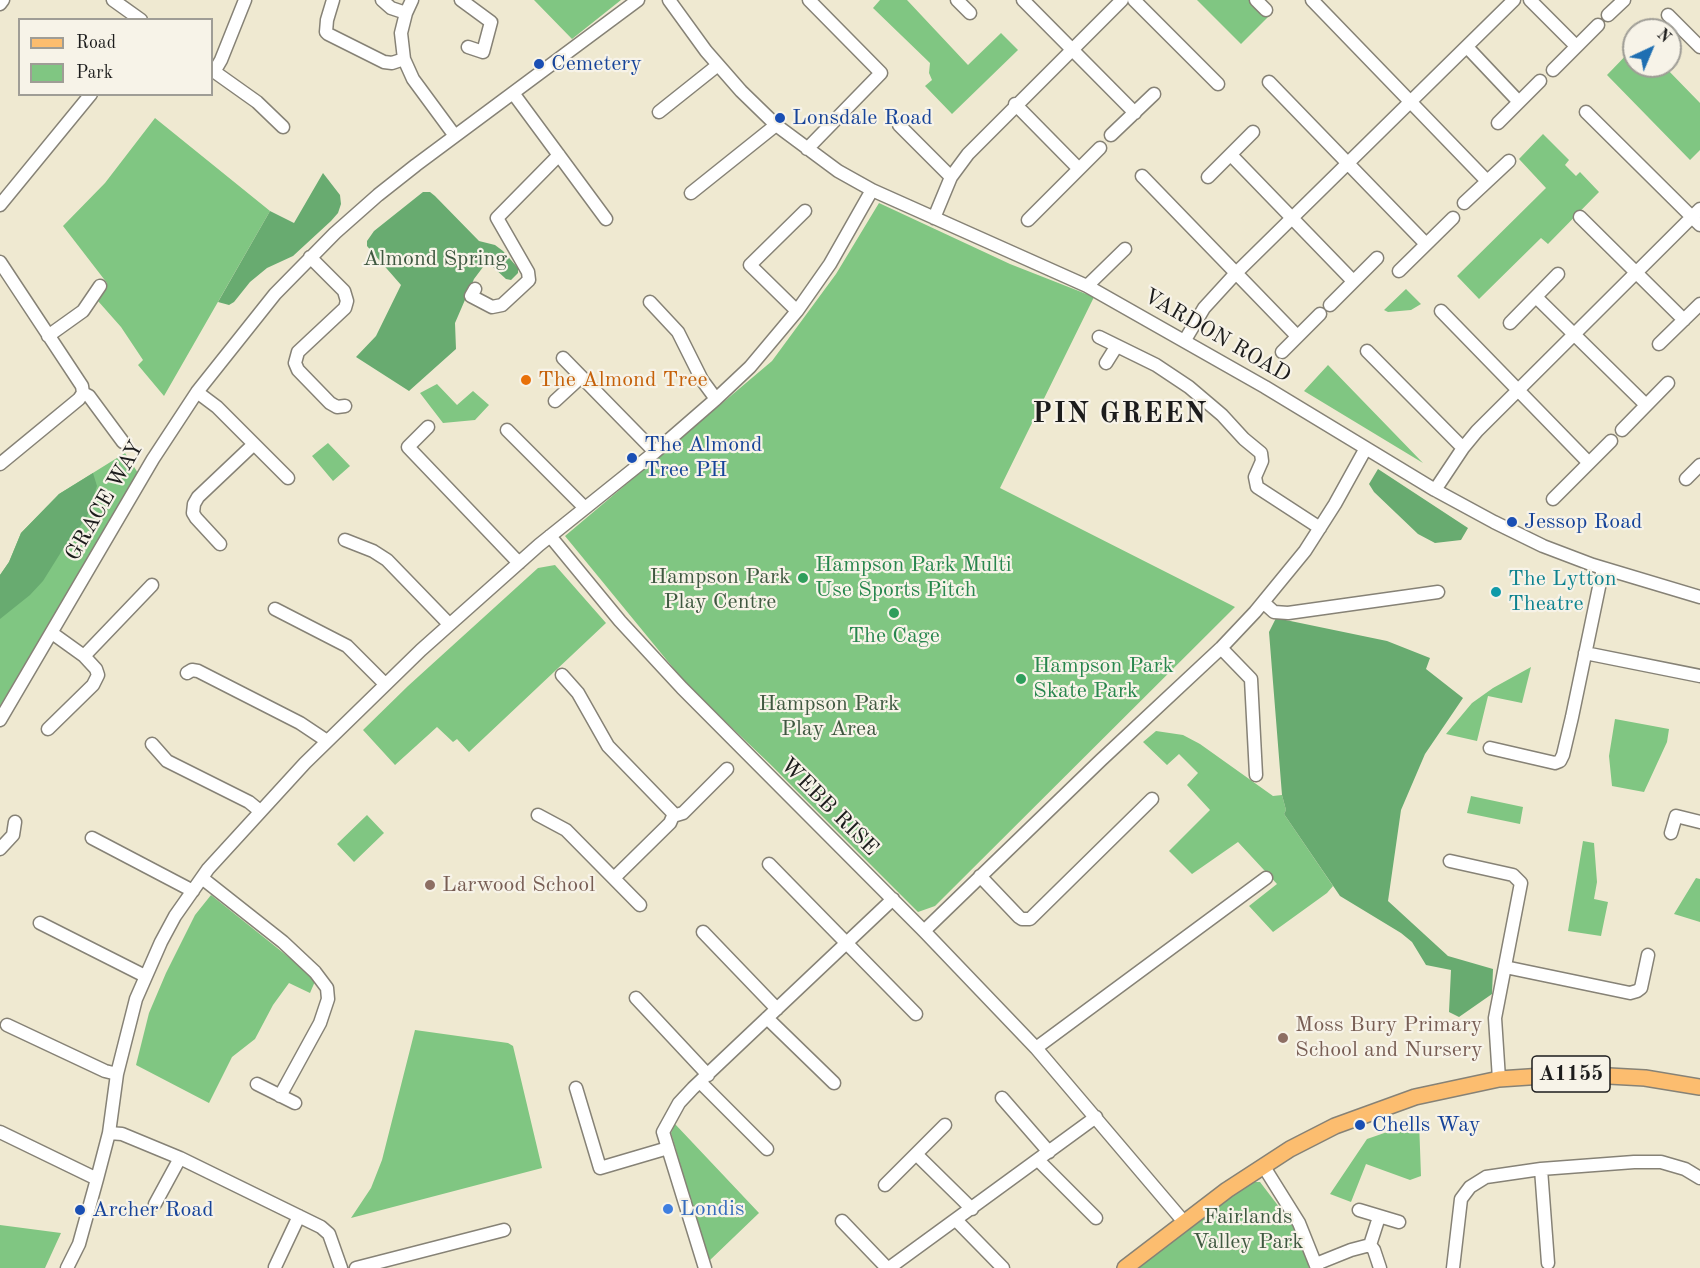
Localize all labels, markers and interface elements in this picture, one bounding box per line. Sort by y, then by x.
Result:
legend [18,18,213,96]
north arrow [1622,18,1682,78]
text: N [1653,26,1673,46]
text: Road [76,34,116,52]
place label: Cemetery [551,51,642,77]
marker: Cemetery [532,57,546,71]
text: Park [76,64,113,82]
place label: Lonsdale Road [792,105,933,131]
marker: Lonsdale Road [773,111,787,125]
park label: Almond Spring [363,246,507,272]
street label: VARDON ROAD [1139,283,1295,389]
place label: The Almond Tree [538,367,708,393]
marker: The Almond Tree [519,373,533,387]
district label: PIN GREEN [1032,398,1208,432]
place label: The Almond Tree PH [644,432,762,484]
street label: GRACE WAY [60,436,150,566]
marker: The Almond Tree PH [625,451,639,465]
place label: Jessop Road [1524,509,1643,535]
marker: Jessop Road [1505,515,1519,529]
place label: Hampson Park Multi Use Sports Pitch [815,552,1012,604]
park label: Hampson Park Play Centre [650,564,790,616]
place label: The Lytton Theatre [1508,566,1617,618]
marker: Hampson Park Multi Use Sports Pitch [796,571,810,585]
marker: The Lytton Theatre [1489,585,1503,599]
marker: The Cage [887,606,901,620]
place label: The Cage [848,623,940,649]
place label: Hampson Park Skate Park [1033,653,1174,704]
marker: Hampson Park Skate Park [1014,672,1028,686]
park label: Hampson Park Play Area [759,691,899,742]
street label: WEBB RISE [774,752,884,862]
place label: Larwood School [442,872,595,898]
marker: Larwood School [423,878,437,892]
place label: Moss Bury Primary School and Nursery [1295,1012,1483,1064]
marker: Moss Bury Primary School and Nursery [1276,1031,1290,1045]
road number: A1155 [1532,1056,1610,1092]
place label: Chells Way [1372,1112,1480,1138]
marker: Chells Way [1353,1118,1367,1132]
place label: Londis [680,1196,745,1222]
place label: Archer Road [92,1197,214,1223]
marker: Londis [661,1202,675,1216]
marker: Archer Road [73,1203,87,1217]
park label: Fairlands Valley Park [1192,1204,1304,1256]

